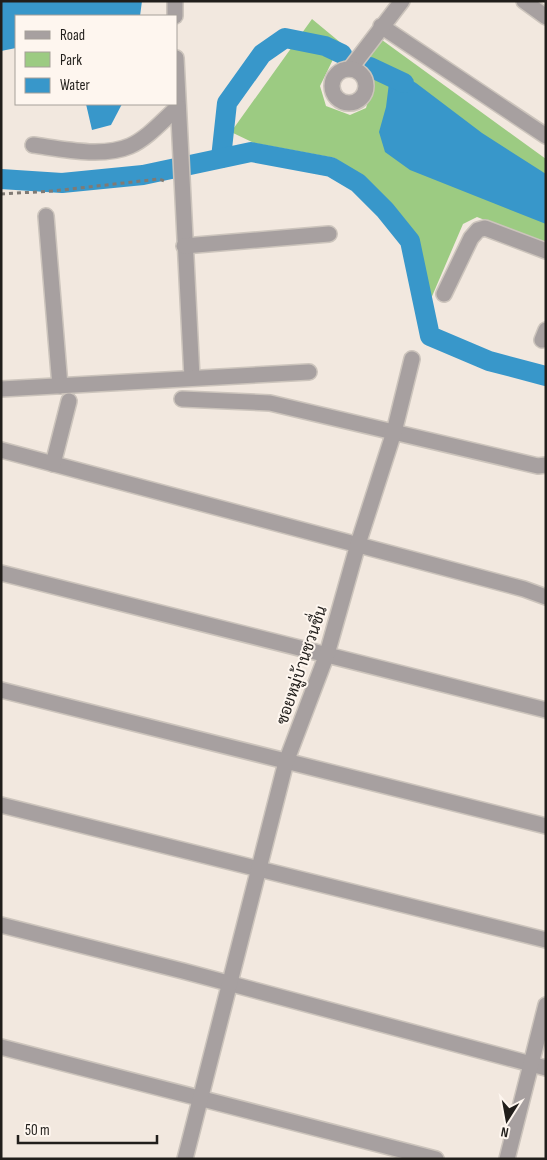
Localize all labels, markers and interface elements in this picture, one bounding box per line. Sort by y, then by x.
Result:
legend [15,15,178,105]
text: Road [60,26,85,45]
text: Park [60,51,82,70]
text: Water [60,76,91,95]
street label: ซอยหมู่บ้านชวนชื่น [267,602,333,728]
north arrow [482,1095,532,1145]
scale bar [18,1112,156,1144]
text: 50 m [25,1121,50,1140]
text: N [499,1123,510,1141]

